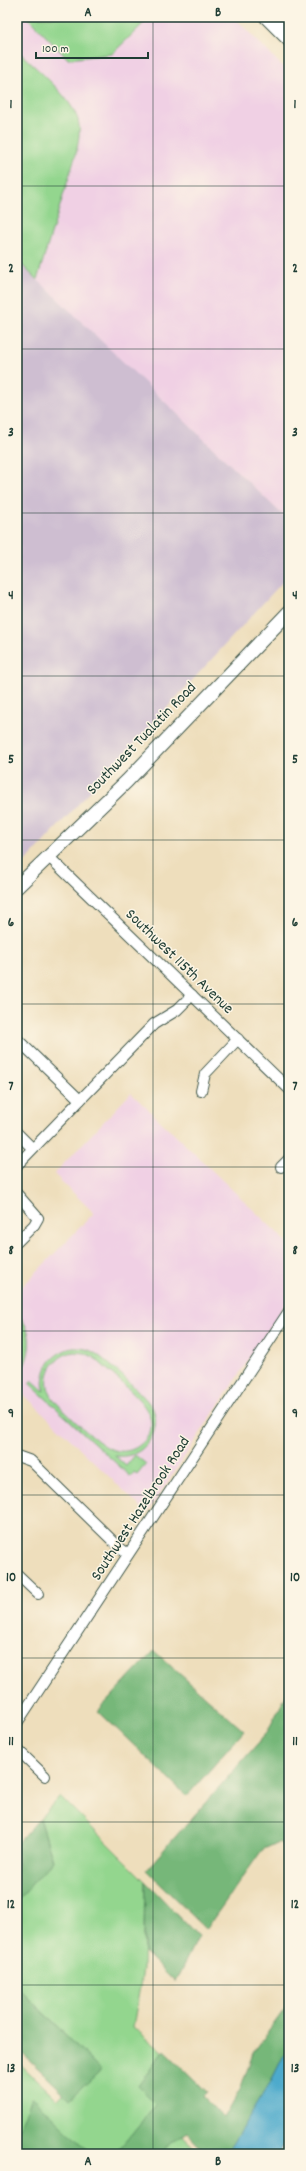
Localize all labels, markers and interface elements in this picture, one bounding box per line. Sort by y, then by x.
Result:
text: A [84,4,92,23]
text: B [215,4,221,23]
scale bar [36,34,148,60]
text: 100 m [42,41,69,58]
text: 1 [10,96,13,115]
text: 1 [294,96,297,115]
text: 2 [8,260,14,279]
text: 2 [292,260,298,279]
text: 3 [8,424,14,443]
text: 3 [292,424,298,443]
text: 4 [8,587,14,606]
text: 4 [292,587,298,606]
street label: Southwest Tualatin Road [82,677,202,801]
text: 5 [8,751,14,770]
text: 5 [292,751,298,770]
street label: Southwest 115th Avenue [120,904,238,1020]
text: 6 [8,914,15,933]
text: 6 [292,914,299,933]
text: 7 [9,1078,14,1097]
text: 7 [293,1078,298,1097]
text: 8 [8,1242,14,1261]
text: 8 [292,1242,298,1261]
text: 9 [8,1405,14,1424]
text: 9 [292,1405,298,1424]
street label: Southwest Hazelbrook Road [86,1432,196,1586]
text: 10 [6,1569,16,1588]
text: 10 [290,1569,300,1588]
text: 11 [8,1733,14,1752]
text: 11 [292,1733,298,1752]
text: 12 [7,1896,16,1915]
text: 12 [291,1896,300,1915]
text: 13 [7,2060,16,2079]
text: 13 [291,2060,300,2079]
text: A [84,2153,92,2171]
text: B [215,2153,221,2171]

